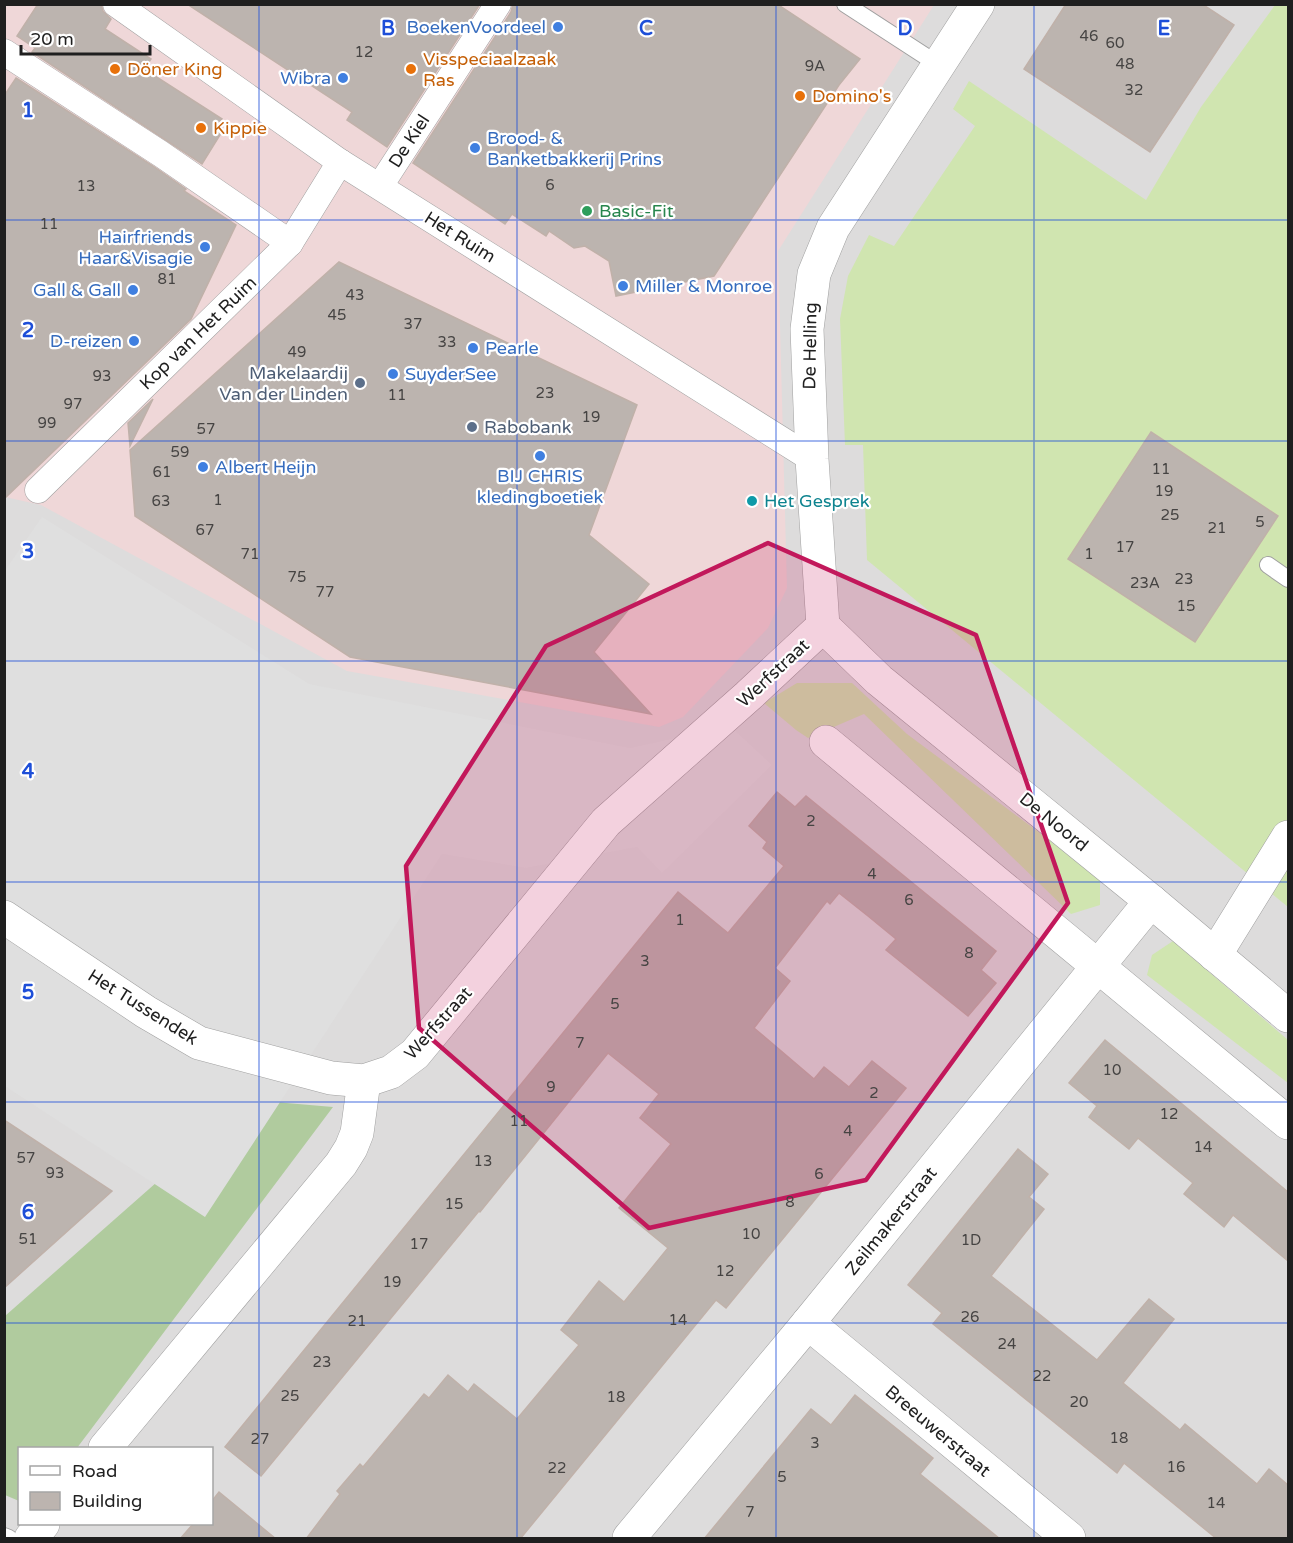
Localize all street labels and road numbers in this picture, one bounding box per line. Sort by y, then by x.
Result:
street label: De Kiel [384,110,434,172]
street label: Het Ruim [420,207,500,267]
street label: Kop van Het Ruim [135,272,261,394]
street label: De Helling [798,302,822,390]
street label: Werfstraat [732,634,814,712]
street label: De Noord [1015,788,1093,856]
street label: Het Tussendek [84,964,202,1050]
street label: Werfstraat [400,982,477,1064]
street label: Zeilmakerstraat [841,1162,942,1280]
street label: Breeuwerstraat [881,1381,995,1482]

